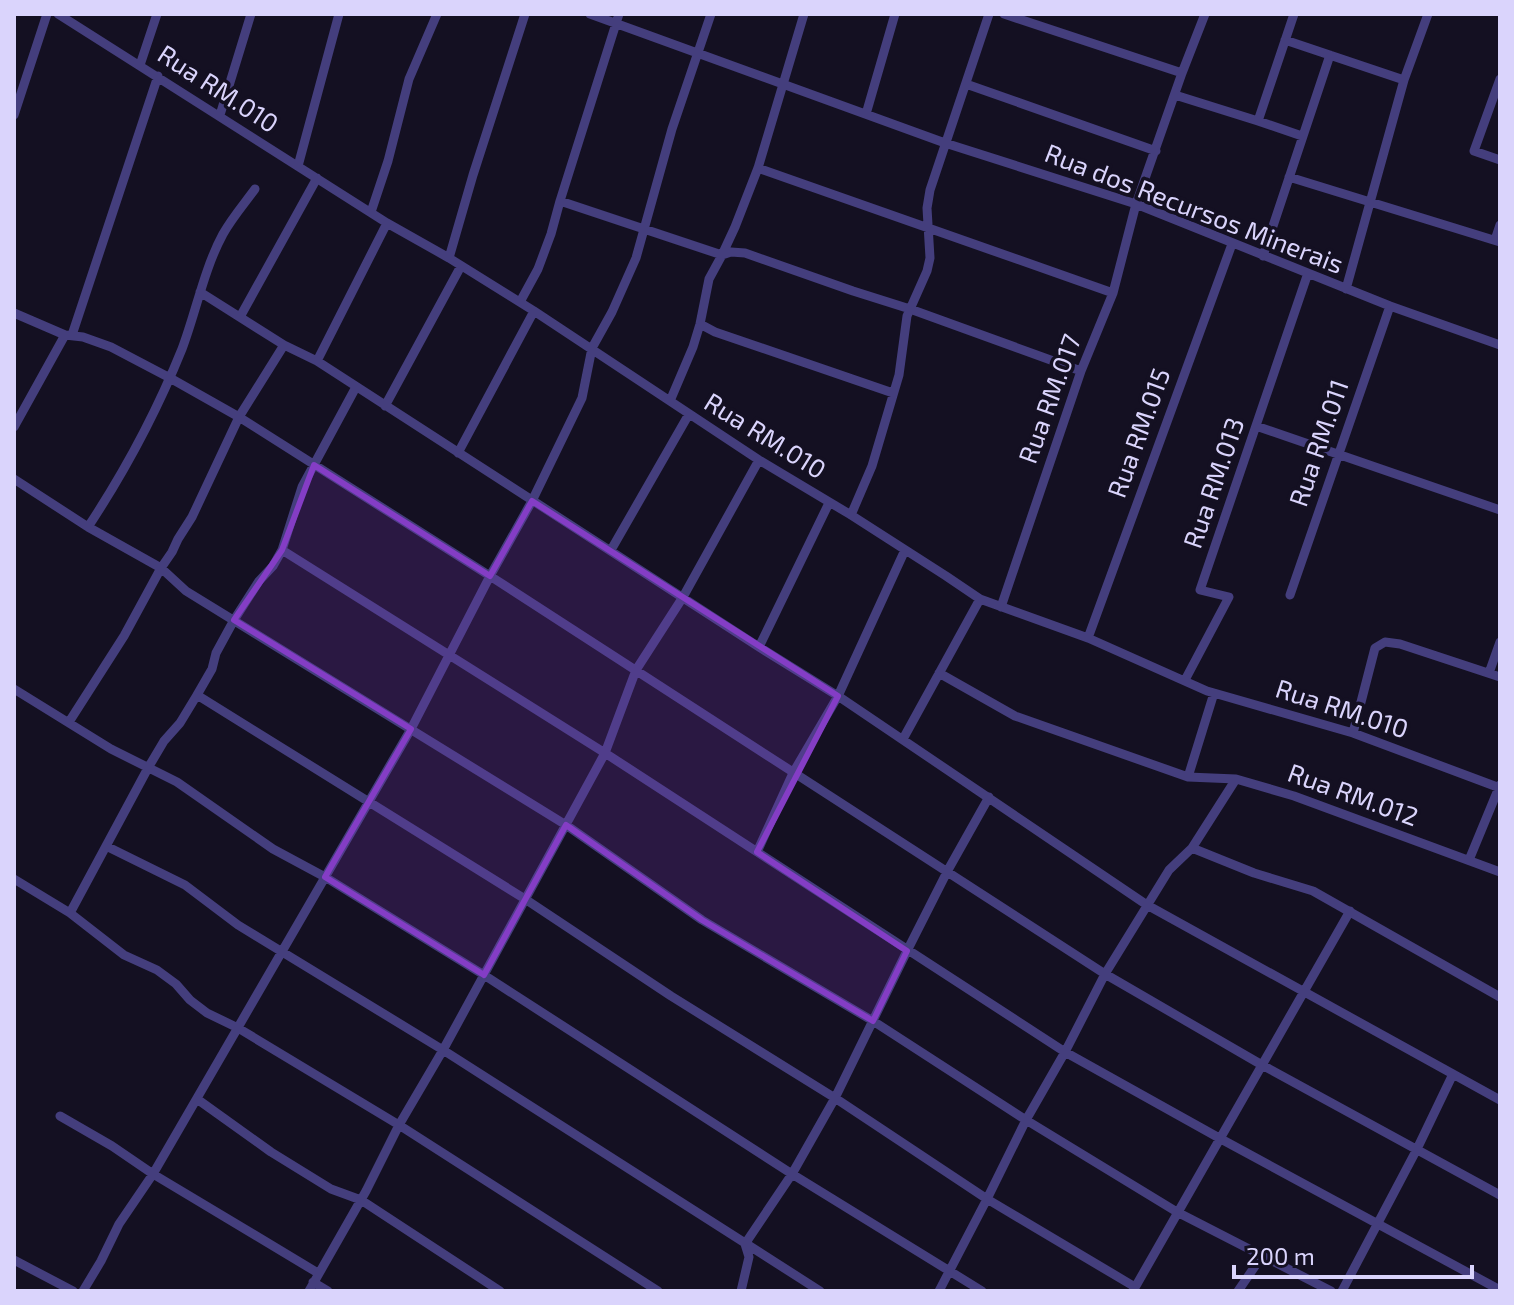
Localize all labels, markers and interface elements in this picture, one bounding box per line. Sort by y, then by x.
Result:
street label: Rua RM.010 [153,37,285,138]
street label: Rua dos Recursos Minerais [1041,136,1348,279]
street label: Rua RM.017 [1011,330,1086,467]
street label: Rua RM.015 [1100,363,1175,502]
street label: Rua RM.011 [1281,375,1354,510]
street label: Rua RM.010 [699,385,832,484]
street label: Rua RM.013 [1176,413,1249,552]
street label: Rua RM.010 [1272,672,1413,744]
street label: Rua RM.012 [1284,756,1423,831]
scale bar [1234,1229,1472,1279]
text: 200 m [1246,1241,1315,1270]

